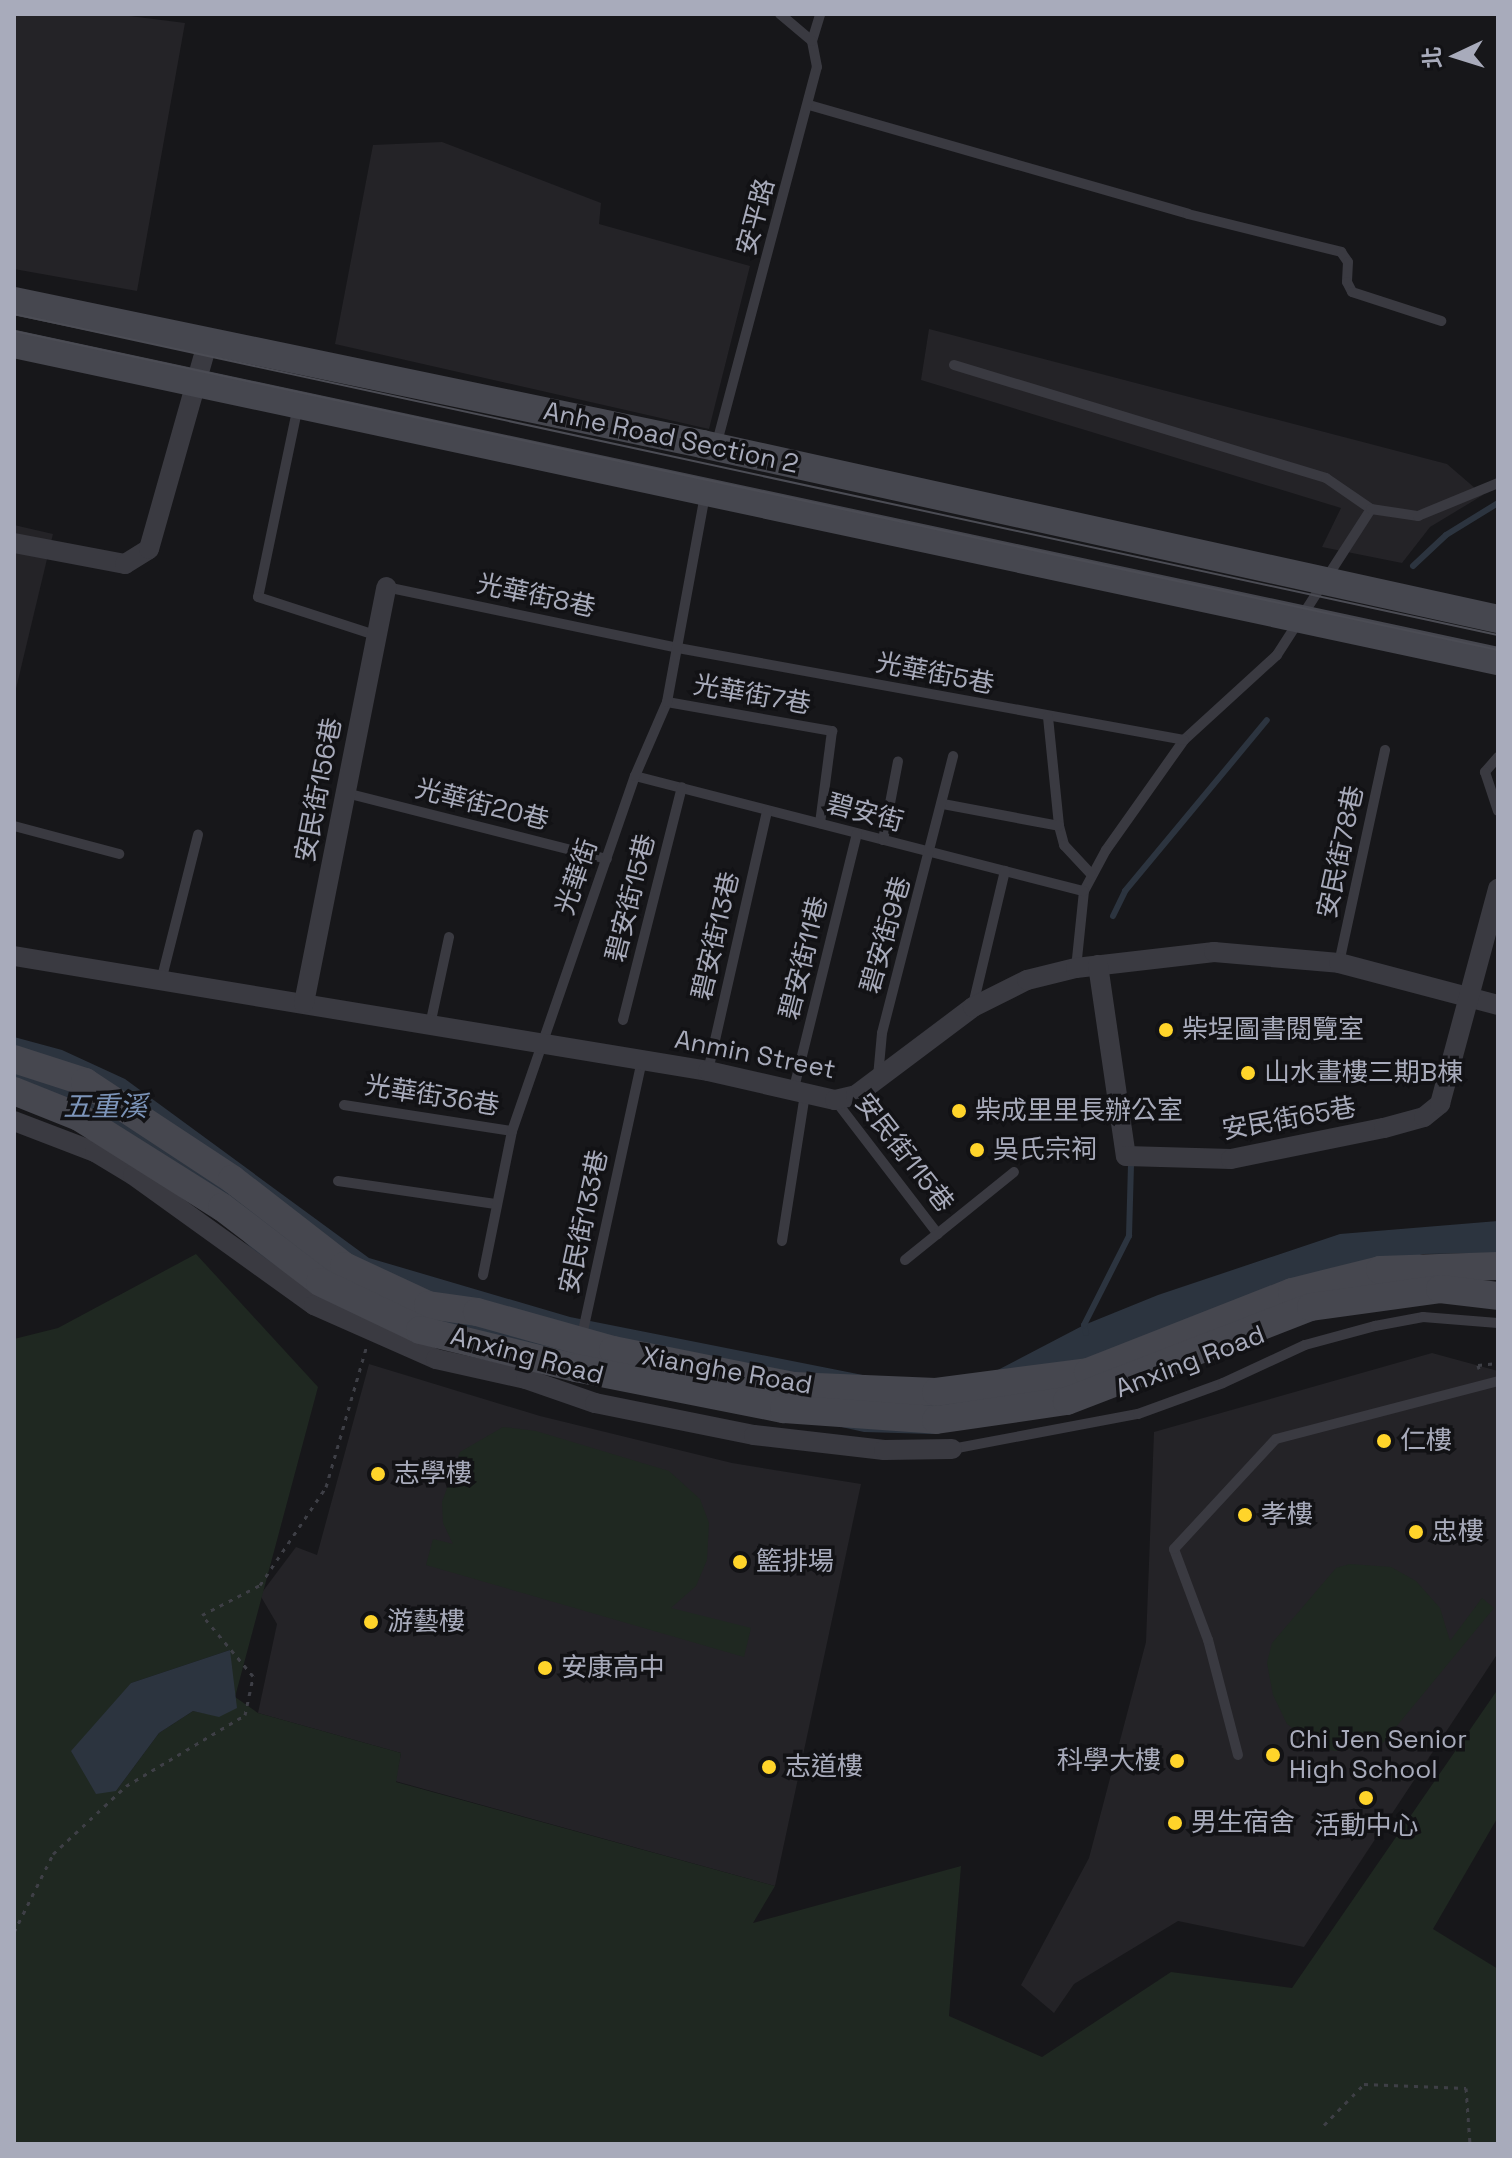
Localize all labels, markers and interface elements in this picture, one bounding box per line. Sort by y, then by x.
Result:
north arrow [1416,16,1496,96]
text: 北 [1417,46,1447,70]
street label: 安平路 [731,175,781,259]
street label: Anhe Road Section 2 [541,396,801,480]
street label: 光華街8巷 [474,568,598,624]
street label: 光華街5巷 [873,647,997,701]
street label: 光華街7巷 [691,669,813,721]
street label: 安民街156巷 [290,715,348,865]
street label: 光華街20巷 [412,773,552,837]
street label: 安民街78巷 [1312,783,1370,921]
street label: 碧安街 [823,788,907,838]
street label: 碧安街15巷 [600,831,662,965]
street label: 光華街 [550,835,604,919]
street label: 碧安街13巷 [686,869,746,1003]
street label: 碧安街9巷 [854,873,918,997]
street label: 碧安街11巷 [774,893,834,1023]
place label: 柴埕圖書閱覽室 [1182,1014,1364,1046]
marker: 柴埕圖書閱覽室 [1157,1021,1175,1039]
street label: Anmin Street [672,1024,838,1086]
place label: 山水畫樓三期B棟 [1264,1057,1463,1089]
marker: 山水畫樓三期B棟 [1239,1064,1257,1082]
street label: 光華街36巷 [363,1070,501,1122]
street label: 安民街115巷 [848,1088,960,1218]
water label: 五重溪 [63,1089,147,1123]
street label: 安民街65巷 [1220,1092,1358,1146]
place label: 柴成里里長辦公室 [975,1095,1183,1127]
marker: 柴成里里長辦公室 [950,1102,968,1120]
place label: 吳氏宗祠 [993,1134,1097,1166]
marker: 吳氏宗祠 [968,1141,986,1159]
street label: 安民街133巷 [554,1147,614,1297]
street label: Anxing Road [1111,1319,1269,1405]
street label: Anxing Road [447,1321,607,1391]
street label: Xianghe Road [639,1341,815,1401]
place label: 仁樓 [1400,1425,1452,1457]
marker: 仁樓 [1375,1432,1393,1450]
place label: 志學樓 [394,1458,472,1490]
marker: 志學樓 [369,1465,387,1483]
place label: 孝樓 [1261,1499,1313,1531]
marker: 孝樓 [1236,1506,1254,1524]
place label: 忠樓 [1432,1516,1484,1548]
marker: 忠樓 [1407,1523,1425,1541]
place label: 籃排場 [756,1546,834,1578]
marker: 籃排場 [731,1553,749,1571]
place label: 游藝樓 [387,1606,465,1638]
marker: 游藝樓 [362,1613,380,1631]
place label: 安康高中 [561,1652,665,1684]
marker: 安康高中 [536,1659,554,1677]
place label: Chi Jen Senior High School [1289,1724,1467,1786]
place label: 科學大樓 [1057,1745,1161,1777]
marker: Chi Jen Senior High School [1264,1746,1282,1764]
place label: 志道樓 [785,1751,863,1783]
marker: 科學大樓 [1168,1752,1186,1770]
marker: 志道樓 [760,1758,778,1776]
marker: 活動中心 [1357,1789,1375,1807]
place label: 男生宿舍 [1191,1807,1295,1839]
place label: 活動中心 [1314,1810,1418,1842]
marker: 男生宿舍 [1166,1814,1184,1832]

